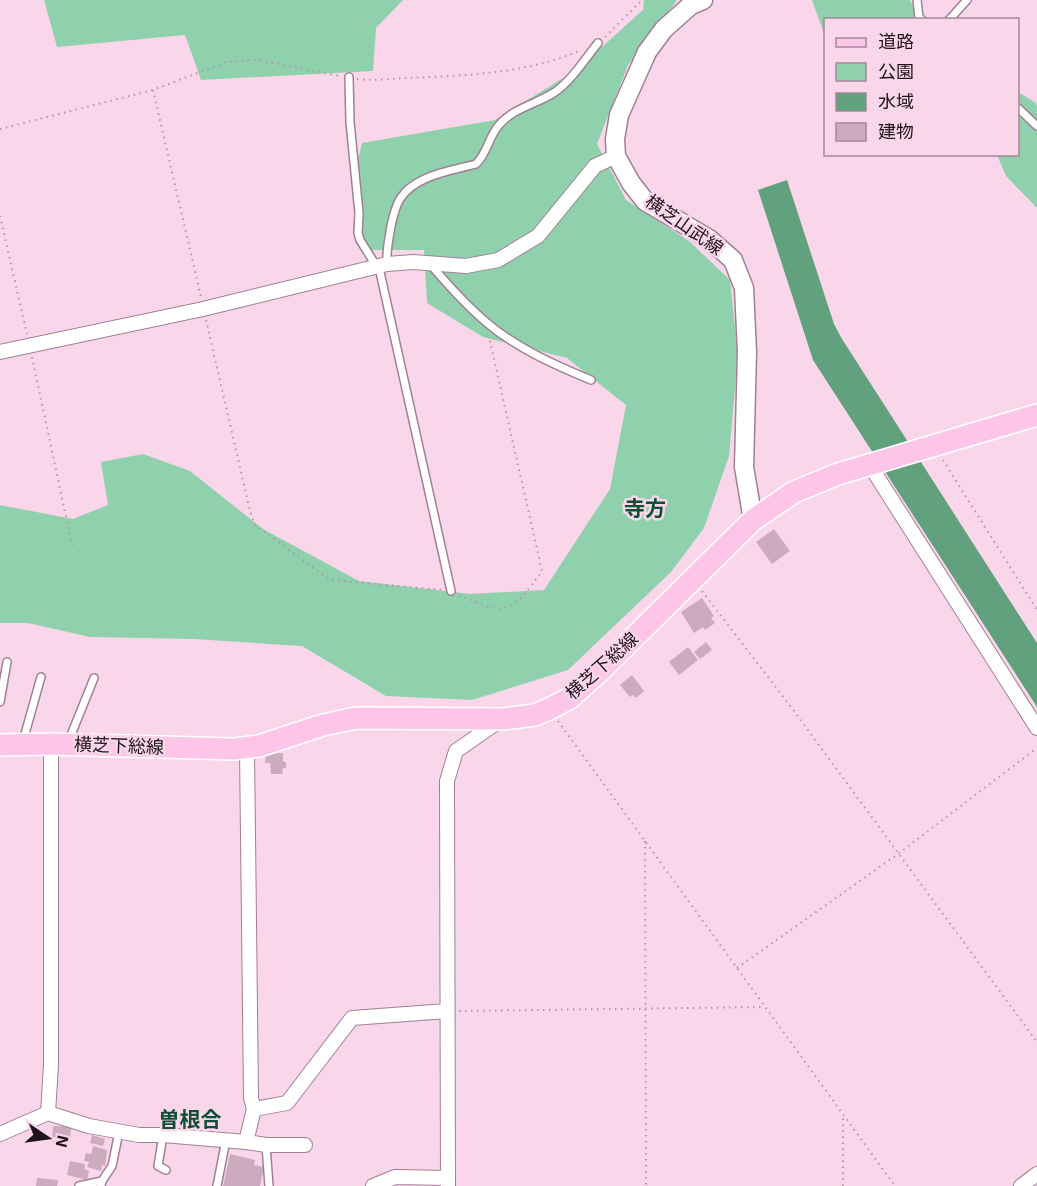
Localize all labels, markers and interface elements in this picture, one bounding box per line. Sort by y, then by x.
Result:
legend [824,18,1019,156]
text: 道路 [878,30,914,52]
text: 公園 [878,60,914,82]
text: 水域 [878,90,914,112]
text: 建物 [878,120,914,142]
street label: 横芝山武線 [641,189,728,259]
district label: 寺方 [624,495,666,520]
street label: 横芝下総線 [561,627,642,704]
street label: 横芝下総線 [74,732,164,758]
district label: 曽根合 [159,1106,222,1131]
north arrow [18,1108,78,1168]
text: N [53,1134,74,1149]

